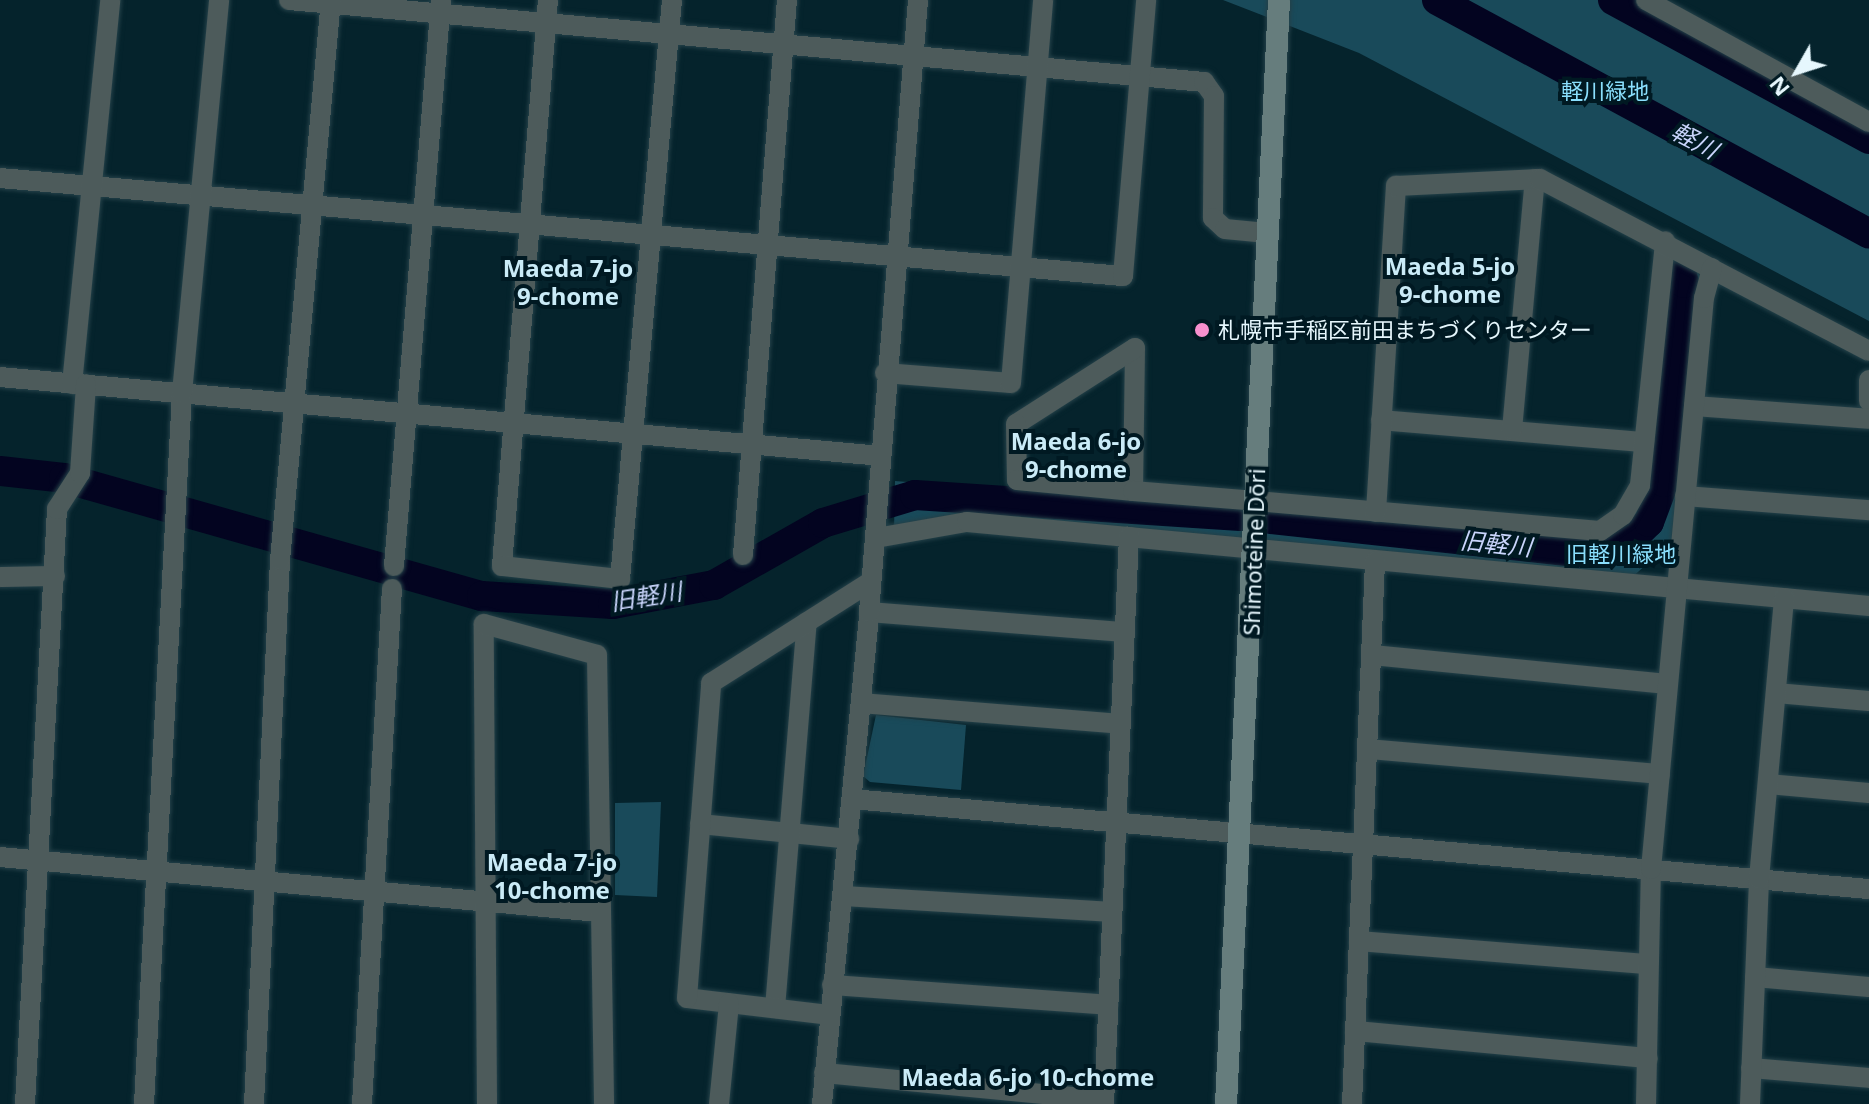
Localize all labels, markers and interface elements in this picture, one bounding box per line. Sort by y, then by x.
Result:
north arrow [1757,32,1837,112]
text: N [1761,71,1796,104]
park label: 軽川緑地 [1561,78,1649,104]
water label: 軽川 [1667,116,1723,164]
district label: Maeda 5-jo 9-chome [1385,252,1515,308]
district label: Maeda 7-jo 9-chome [503,254,633,310]
place label: 札幌市手稲区前田まちづくりセンター [1218,317,1592,343]
marker: 札幌市手稲区前田まちづくりセンター [1193,321,1211,339]
district label: Maeda 6-jo 9-chome [1011,427,1141,483]
street label: Shimoteine Dōri [1238,468,1270,636]
water label: 旧軽川 [1459,525,1533,561]
park label: 旧軽川緑地 [1566,541,1676,567]
water label: 旧軽川 [608,576,684,616]
district label: Maeda 7-jo 10-chome [487,848,617,904]
district label: Maeda 6-jo 10-chome [902,1063,1154,1091]

